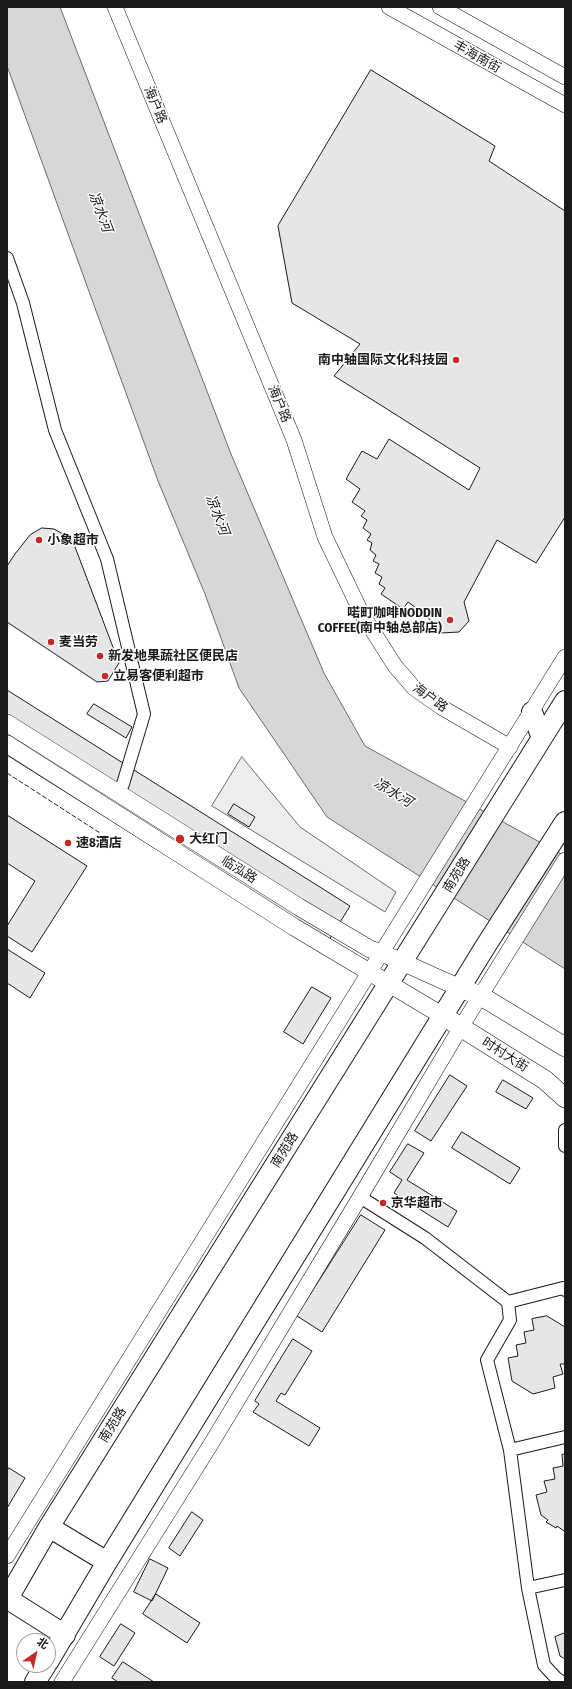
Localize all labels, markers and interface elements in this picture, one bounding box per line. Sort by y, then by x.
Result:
street label: 丰海南街 [450,38,504,76]
street label: 海户路 [140,84,170,126]
water label: 凉水河 [85,189,115,235]
place label: 南中轴国际文化科技园 [318,352,448,368]
marker: 南中轴国际文化科技园 [451,355,461,365]
street label: 海户路 [264,383,294,425]
water label: 凉水河 [202,492,232,538]
place label: 小象超市 [47,532,99,548]
marker: 小象超市 [34,535,44,545]
place label: 喏町咖啡NODDIN COFFEE(南中轴总部店) [318,605,442,636]
marker: 喏町咖啡NODDIN COFFEE(南中轴总部店) [445,615,455,625]
place label: 麦当劳 [59,634,98,650]
marker: 麦当劳 [46,637,56,647]
place label: 新发地果蔬社区便民店 [108,648,238,664]
marker: 新发地果蔬社区便民店 [95,651,105,661]
place label: 立易客便利超市 [113,668,204,684]
marker: 立易客便利超市 [100,671,110,681]
street label: 海户路 [410,680,450,716]
water label: 凉水河 [371,775,415,811]
place label: 大红门 [189,831,228,847]
marker: 大红门 [174,833,186,845]
place label: 速8酒店 [76,835,122,851]
marker: 速8酒店 [63,838,73,848]
street label: 临泓路 [218,853,260,887]
street label: 南苑路 [440,854,474,896]
street label: 时村大街 [479,1035,531,1075]
street label: 南苑路 [268,1129,302,1171]
place label: 京华超市 [391,1195,443,1211]
marker: 京华超市 [378,1198,388,1208]
street label: 南苑路 [96,1404,130,1446]
north arrow [16,1633,56,1673]
text: 北 [34,1635,51,1652]

